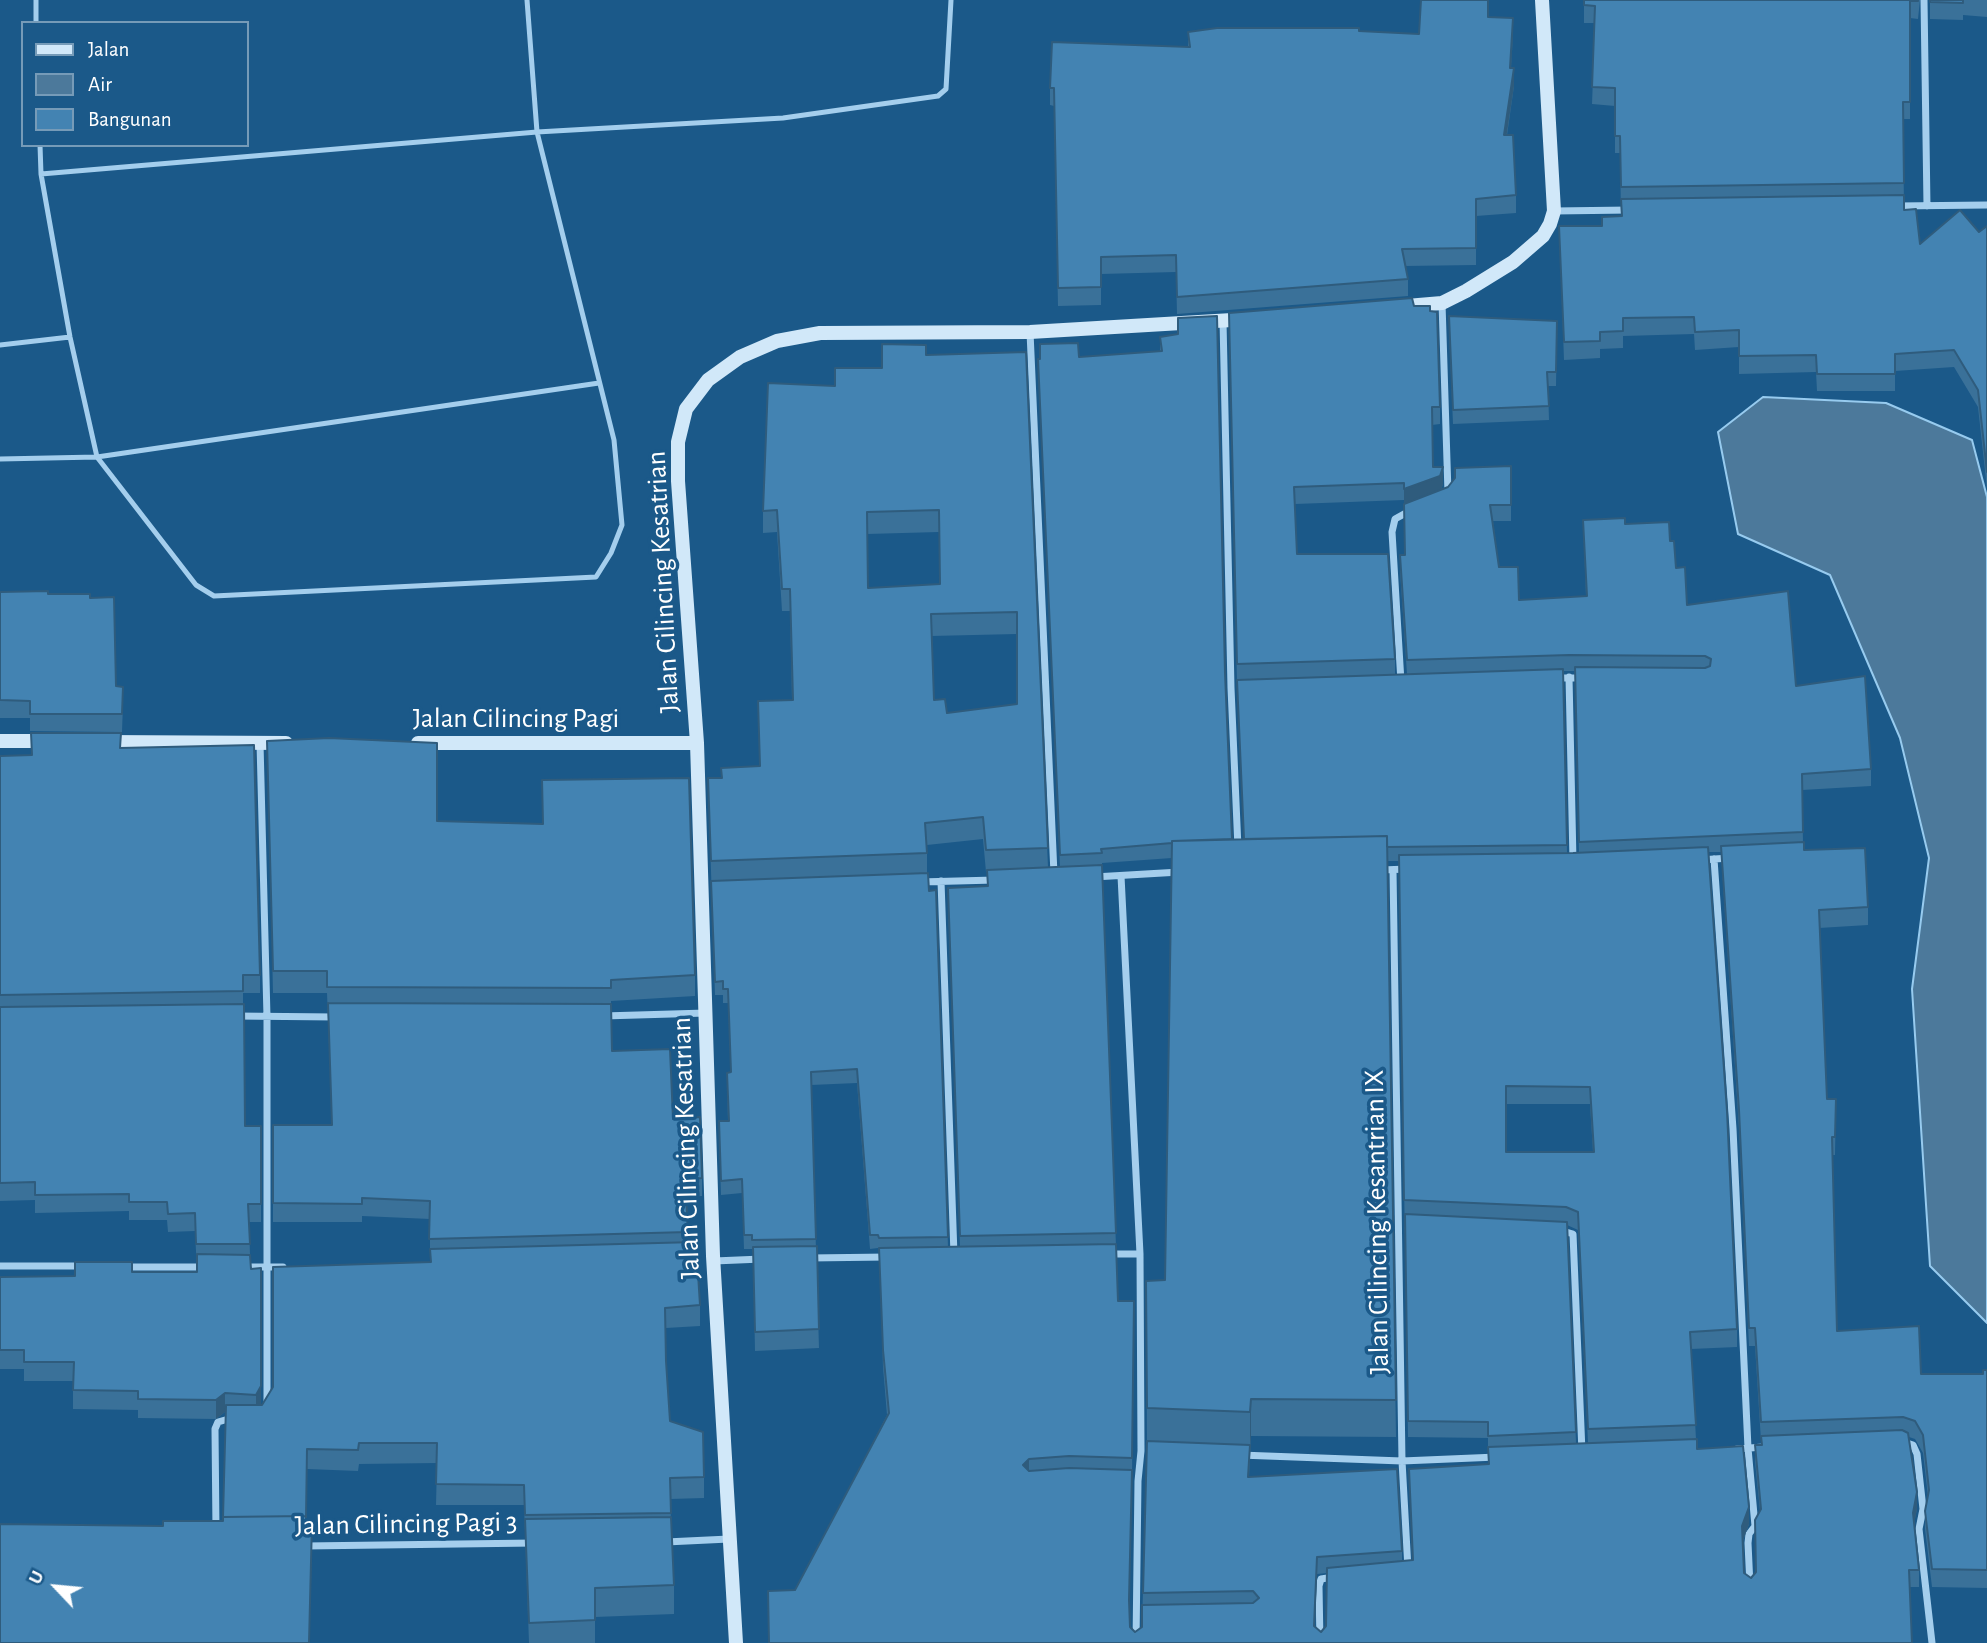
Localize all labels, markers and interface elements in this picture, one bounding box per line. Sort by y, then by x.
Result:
legend [21,21,248,147]
text: Jalan [88,39,129,60]
text: Air [88,74,112,95]
text: Bangunan [88,109,172,130]
street label: Jalan Cilincing Kesatrian [639,450,687,714]
street label: Jalan Cilincing Pagi [413,702,619,736]
street label: Jalan Cilincing Kesatrian [665,1016,707,1280]
street label: Jalan Cilincing Kesantrian IX [1358,1069,1396,1375]
street label: Jalan Cilincing Pagi 3 [294,1505,518,1543]
north arrow [21,1552,91,1622]
text: U [25,1568,48,1587]

